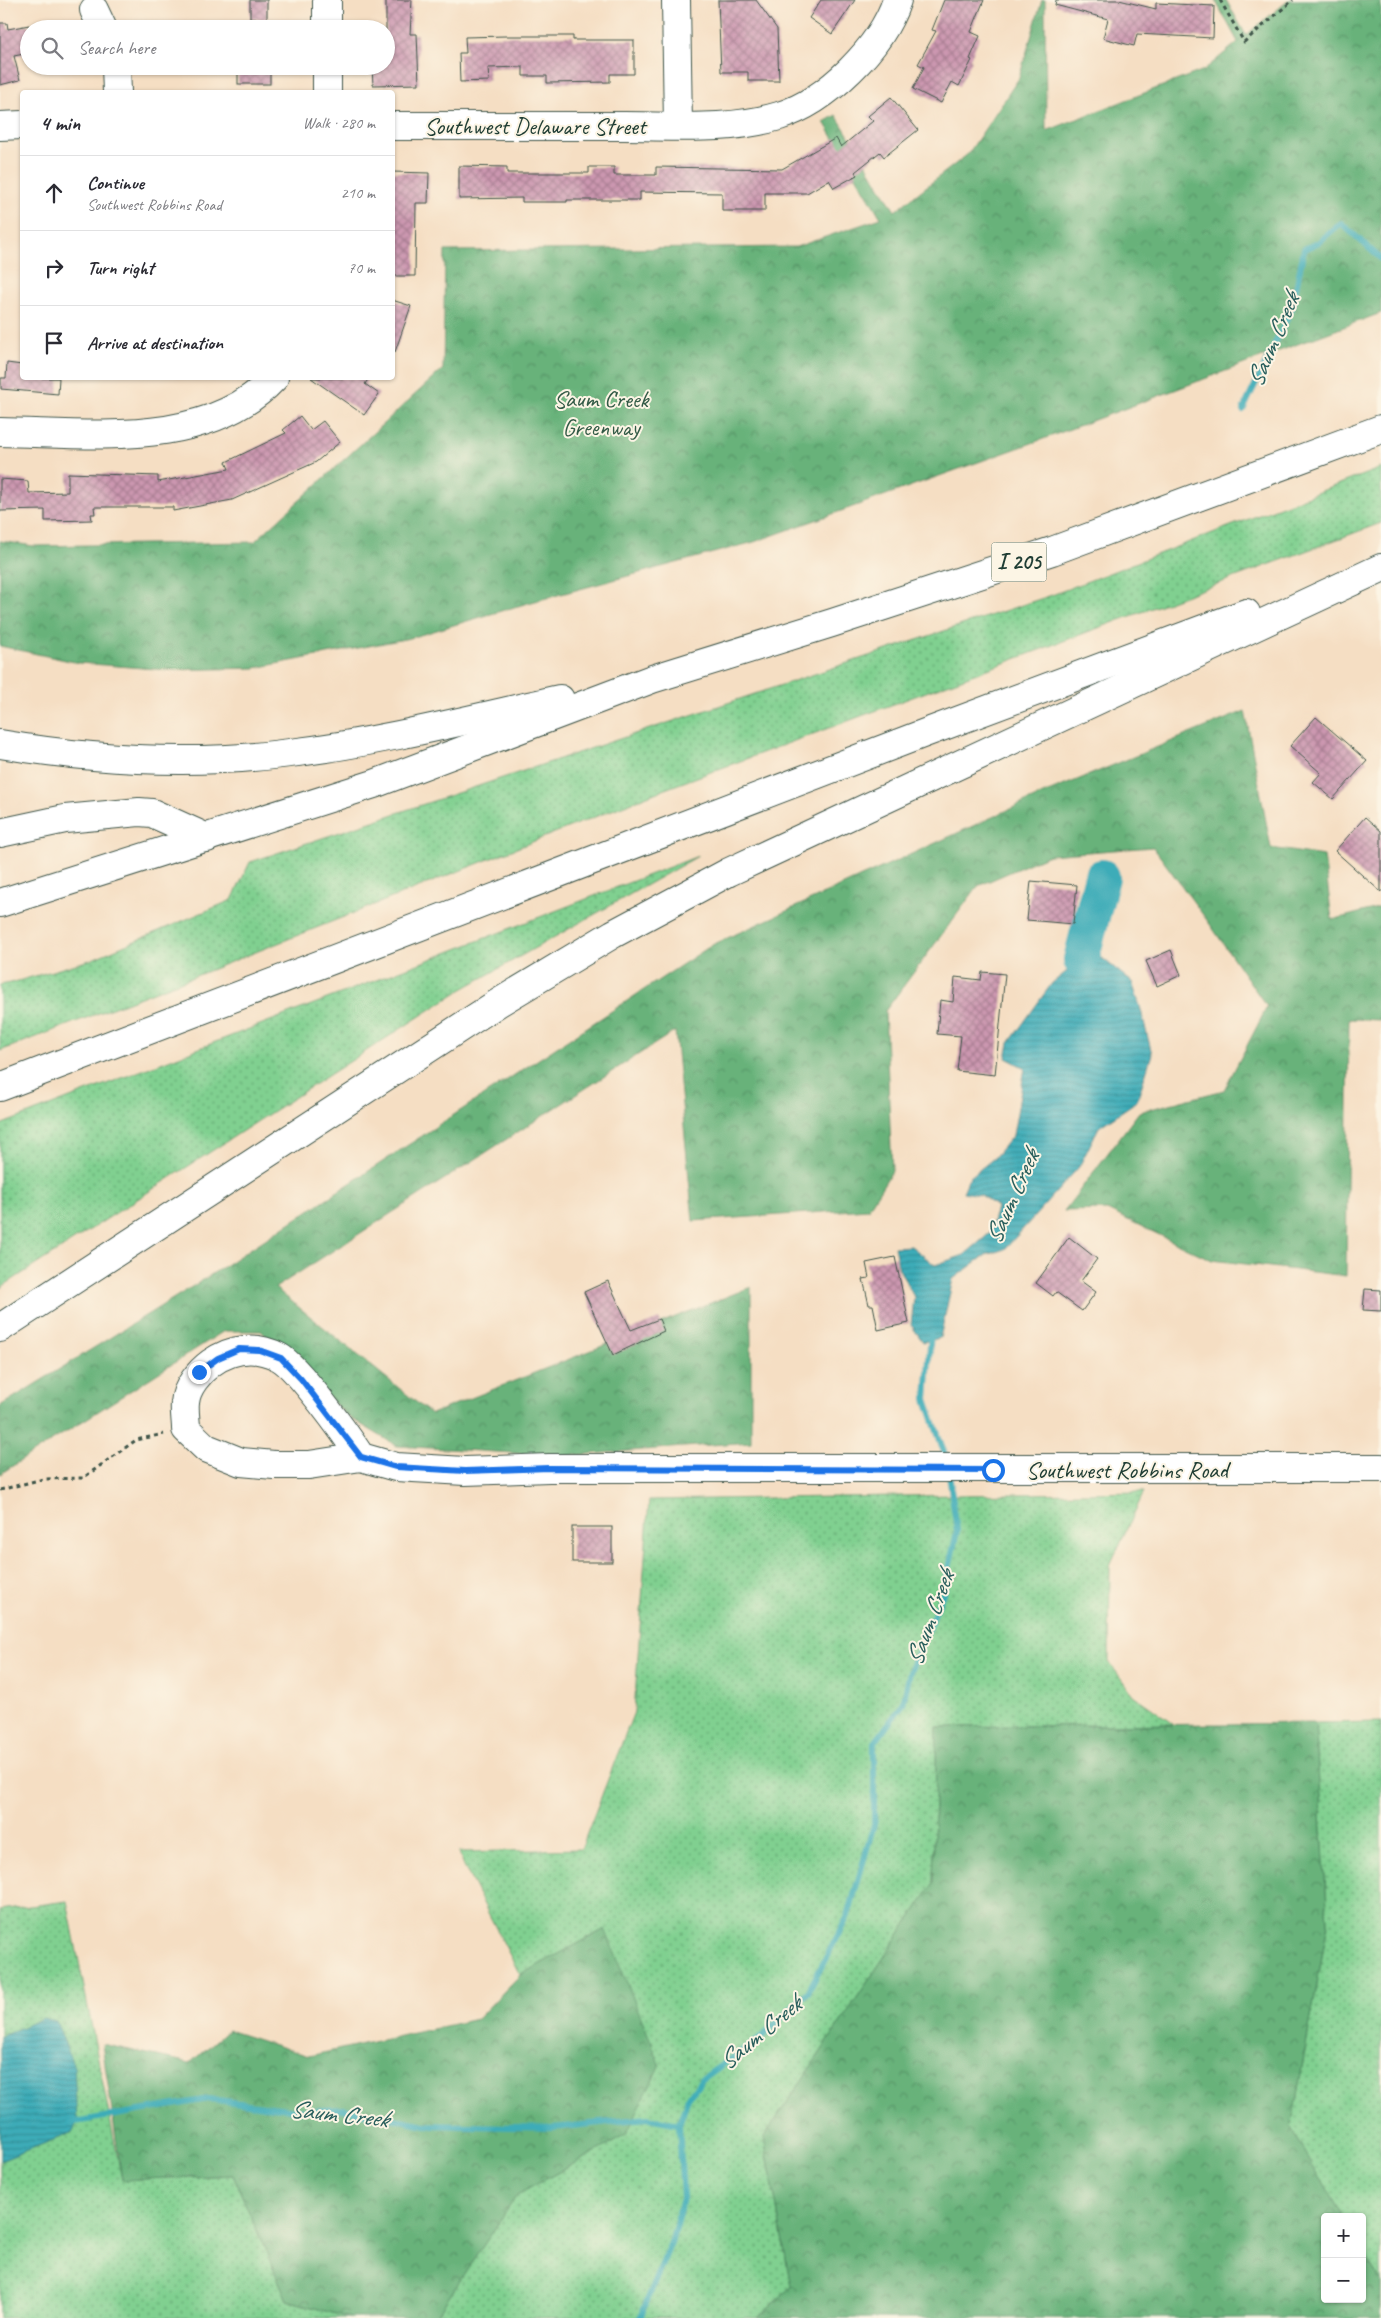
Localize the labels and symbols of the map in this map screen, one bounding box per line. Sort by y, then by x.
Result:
street label: Southwest Delaware Street [424,111,648,141]
water label: Saum Creek [1239,284,1309,392]
park label: Saum Creek Greenway [554,384,651,442]
road number: I 205 [992,542,1046,582]
water label: Saum Creek [977,1141,1049,1249]
route end [188,1361,211,1384]
street label: Southwest Robbins Road [1026,1455,1232,1485]
route start [982,1459,1005,1482]
water label: Saum Creek [898,1562,964,1670]
water label: Saum Creek [712,1986,812,2077]
water label: Saum Creek [288,2093,395,2136]

